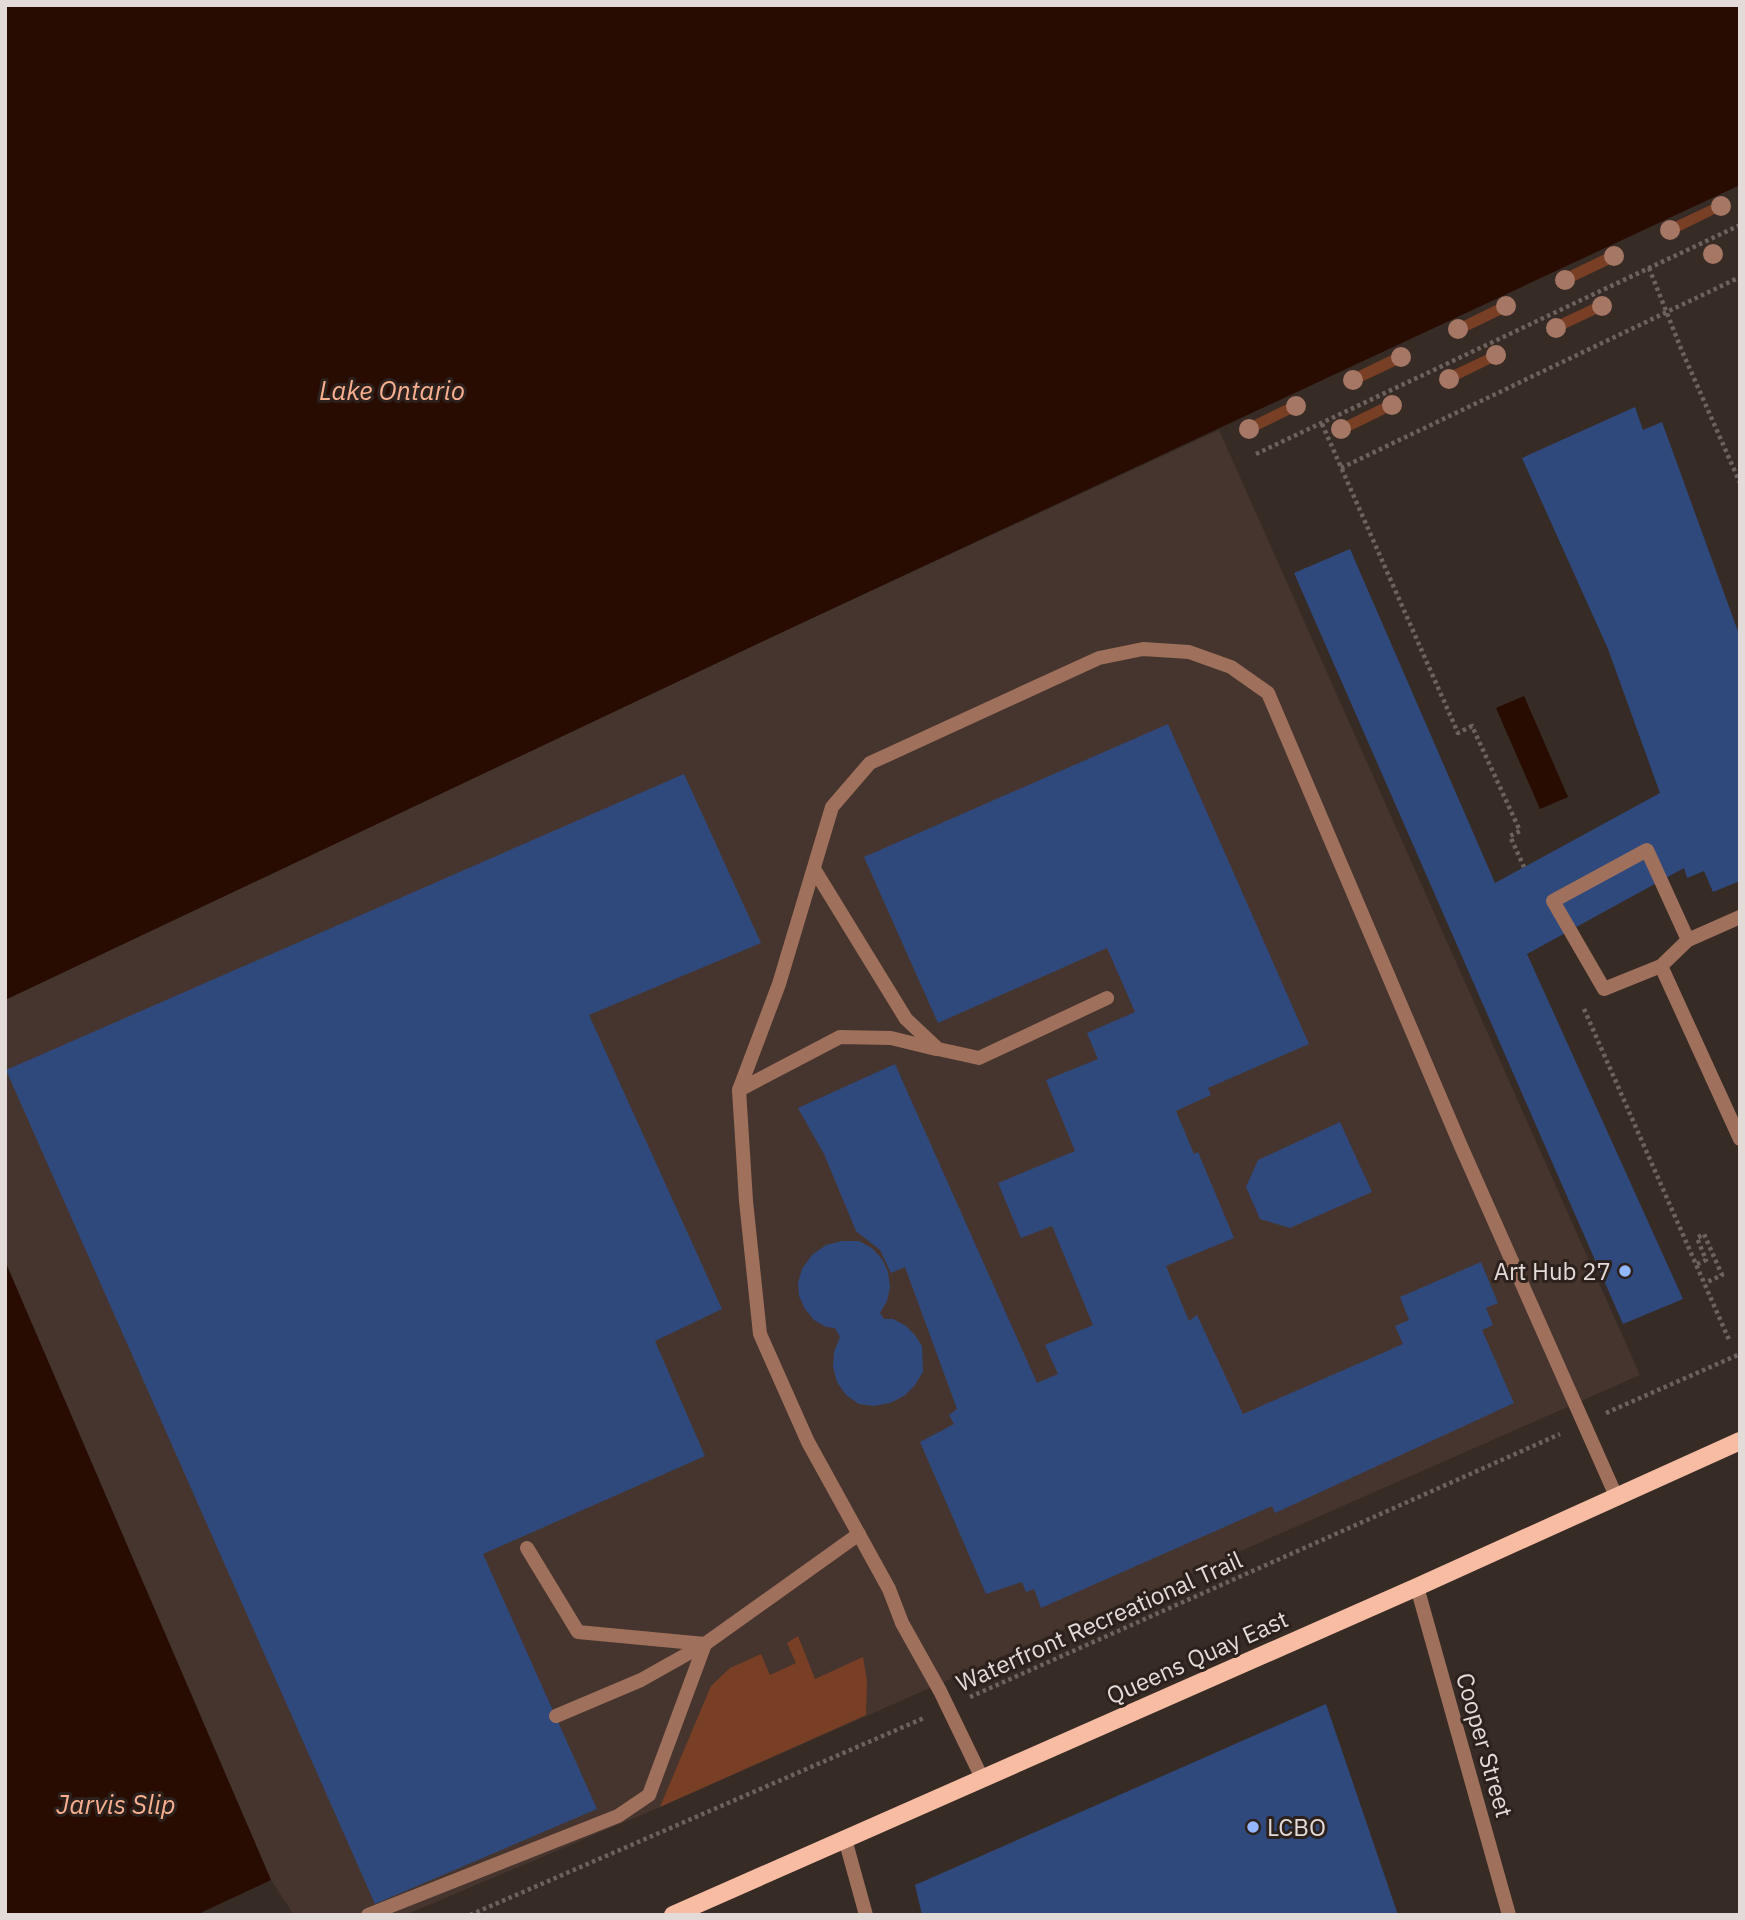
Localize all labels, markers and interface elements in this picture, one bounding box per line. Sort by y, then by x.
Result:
water label: Lake Ontario [319,373,465,407]
place label: Art Hub 27 [1494,1255,1611,1287]
marker: Art Hub 27 [1617,1263,1633,1279]
street label: Waterfront Recreational Trail [951,1543,1247,1699]
street label: Queens Quay East [1101,1603,1293,1711]
street label: Cooper Street [1449,1669,1521,1821]
water label: Jarvis Slip [56,1787,176,1821]
place label: LCBO [1267,1811,1326,1843]
marker: LCBO [1245,1819,1261,1835]

